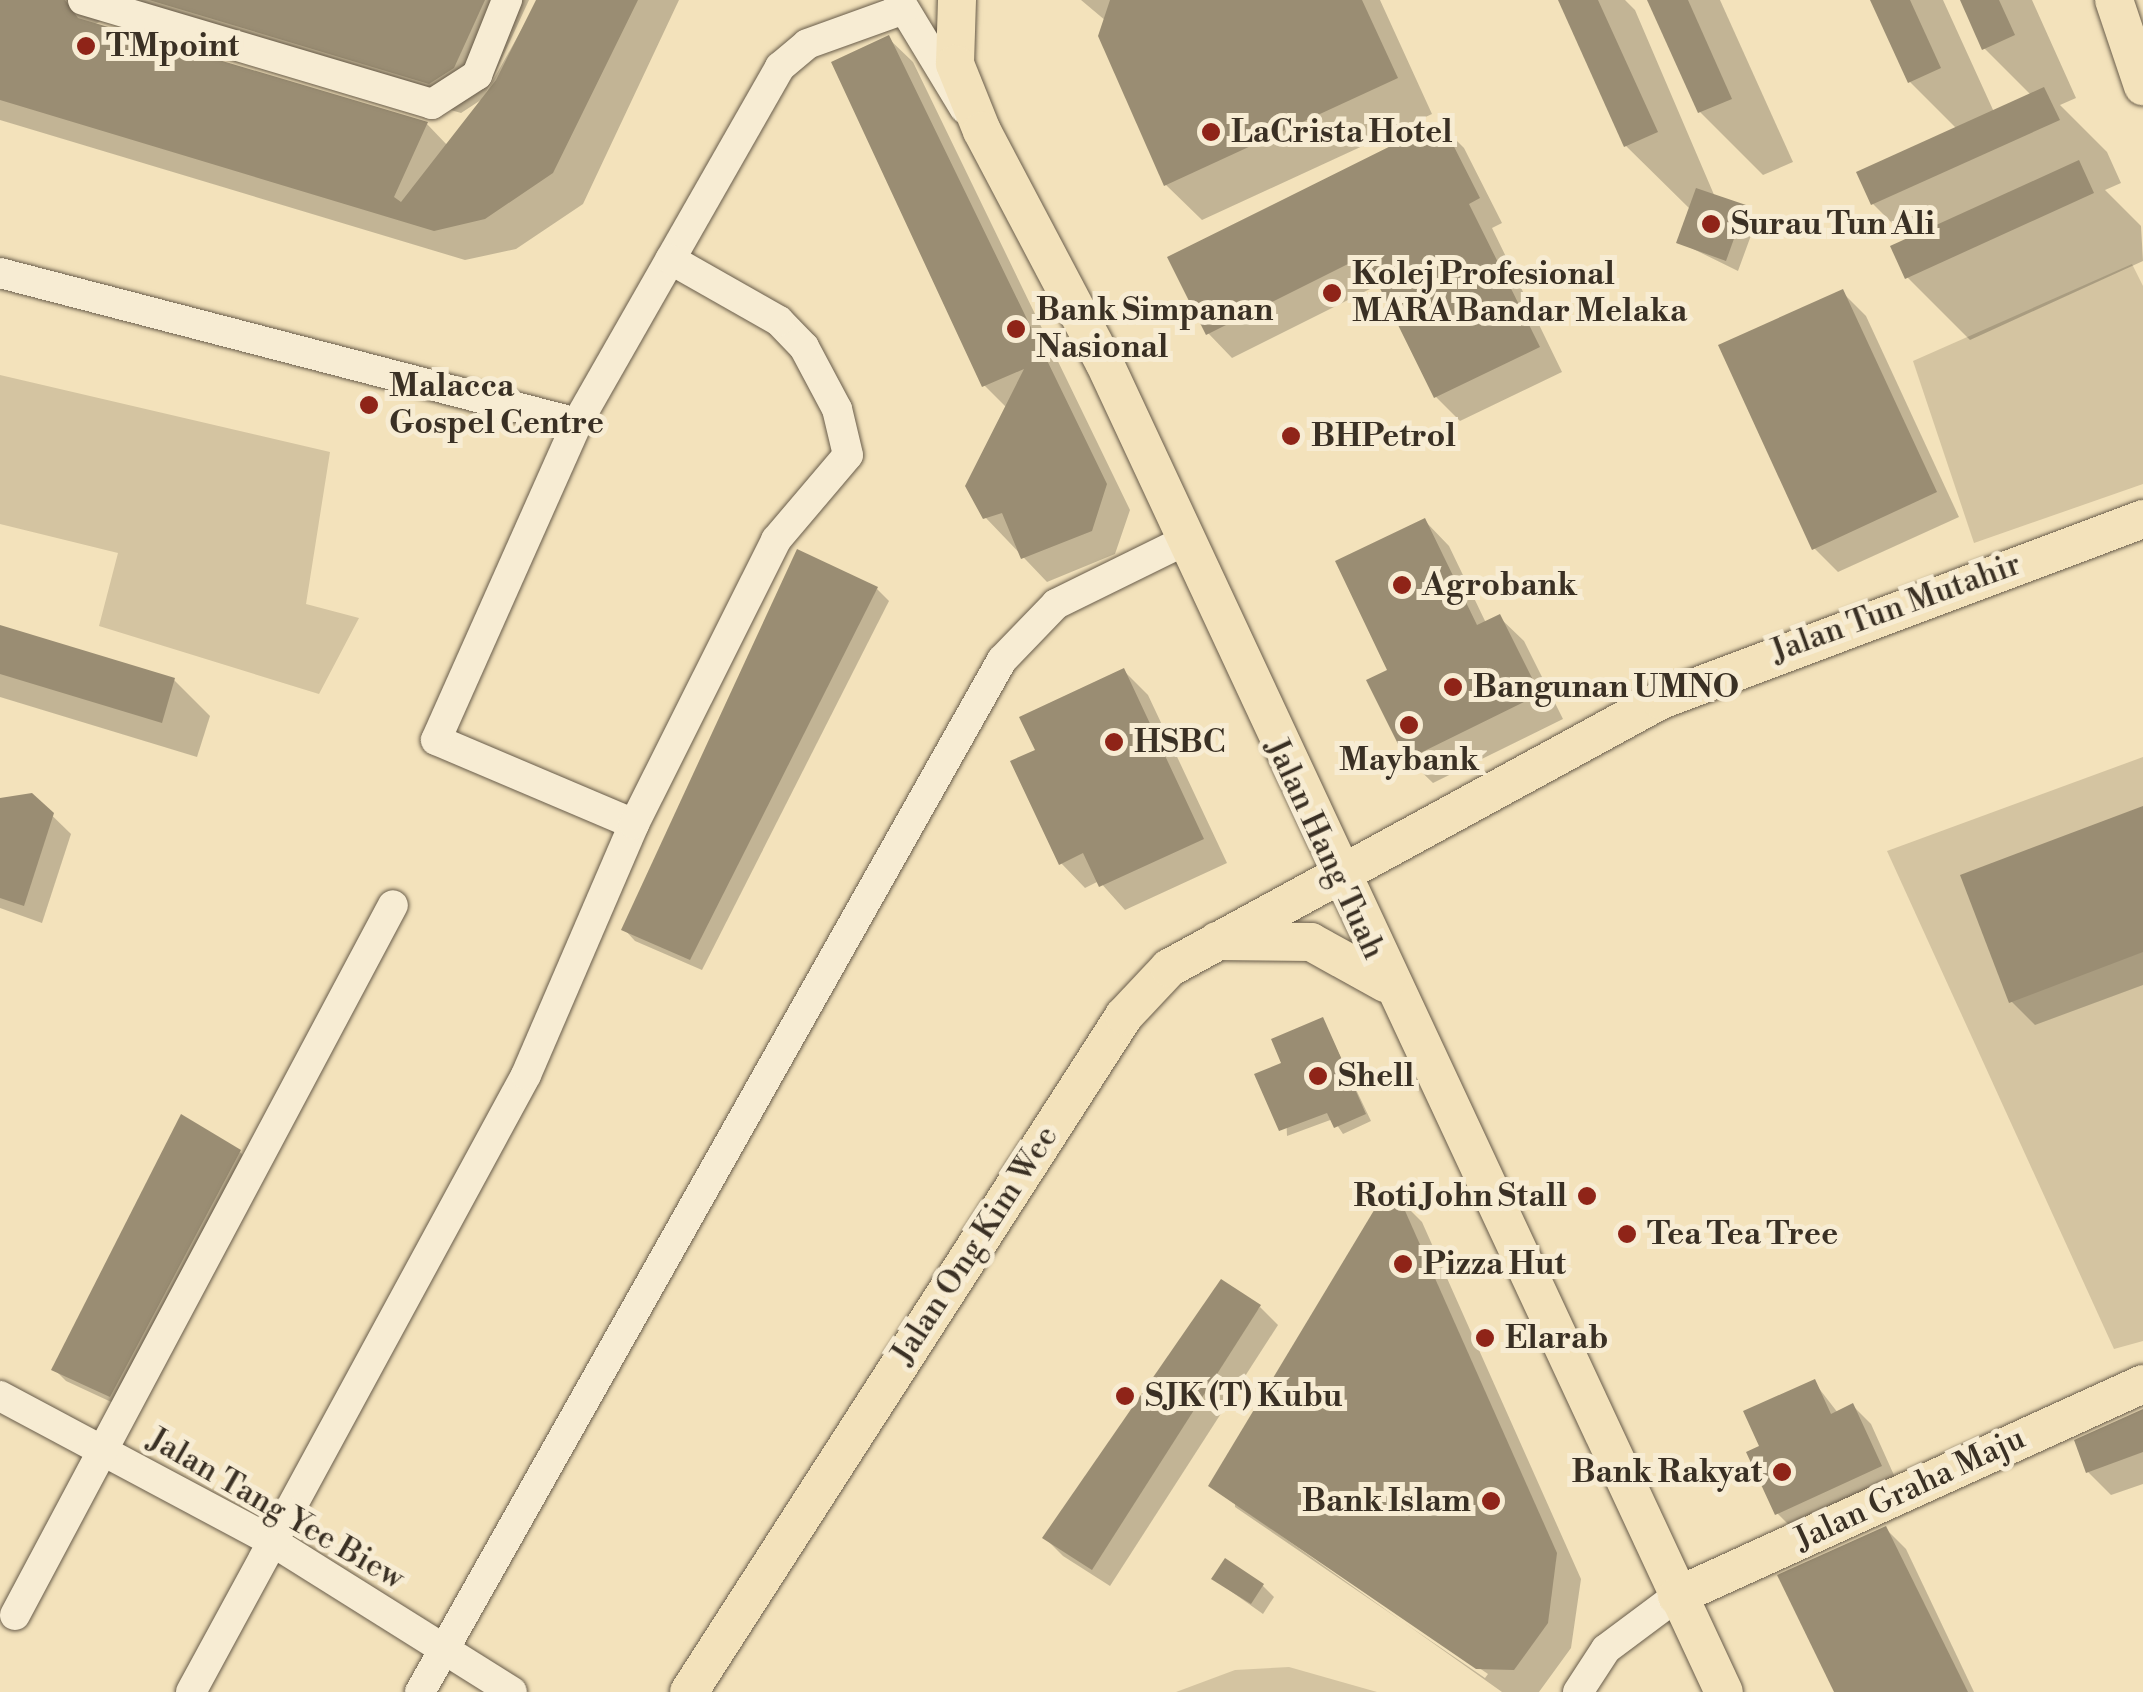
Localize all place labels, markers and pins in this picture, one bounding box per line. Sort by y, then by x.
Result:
place label: TMpoint [106,27,239,65]
marker: TMpoint [75,35,97,57]
place label: LaCrista Hotel [1231,113,1453,151]
marker: LaCrista Hotel [1200,121,1222,143]
place label: Surau Tun Ali [1731,205,1935,243]
marker: Surau Tun Ali [1700,213,1722,235]
place label: Kolej Profesional MARA Bandar Melaka [1352,256,1687,331]
marker: Kolej Profesional MARA Bandar Melaka [1321,282,1343,304]
place label: Bank Simpanan Nasional [1036,292,1273,367]
marker: Bank Simpanan Nasional [1005,318,1027,340]
place label: Malacca Gospel Centre [389,368,604,443]
marker: Malacca Gospel Centre [358,394,380,416]
place label: BHPetrol [1311,417,1456,455]
marker: BHPetrol [1280,425,1302,447]
place label: Agrobank [1422,566,1577,604]
marker: Agrobank [1391,574,1413,596]
place label: Bangunan UMNO [1473,668,1739,706]
marker: Bangunan UMNO [1442,676,1464,698]
marker: Maybank [1398,714,1420,736]
place label: HSBC [1134,723,1225,761]
marker: HSBC [1103,731,1125,753]
place label: Maybank [1339,741,1479,779]
place label: Shell [1338,1057,1414,1095]
marker: Shell [1307,1065,1329,1087]
place label: Roti John Stall [1353,1177,1567,1215]
marker: Roti John Stall [1576,1185,1598,1207]
place label: Tea Tea Tree [1647,1215,1838,1253]
marker: Tea Tea Tree [1616,1223,1638,1245]
place label: Pizza Hut [1423,1245,1566,1283]
marker: Pizza Hut [1392,1253,1414,1275]
place label: Elarab [1505,1319,1609,1357]
marker: Elarab [1474,1327,1496,1349]
place label: SJK (T) Kubu [1145,1377,1342,1415]
marker: SJK (T) Kubu [1114,1385,1136,1407]
place label: Bank Rakyat [1572,1453,1762,1491]
marker: Bank Rakyat [1771,1461,1793,1483]
place label: Bank Islam [1302,1482,1471,1520]
marker: Bank Islam [1480,1490,1502,1512]

